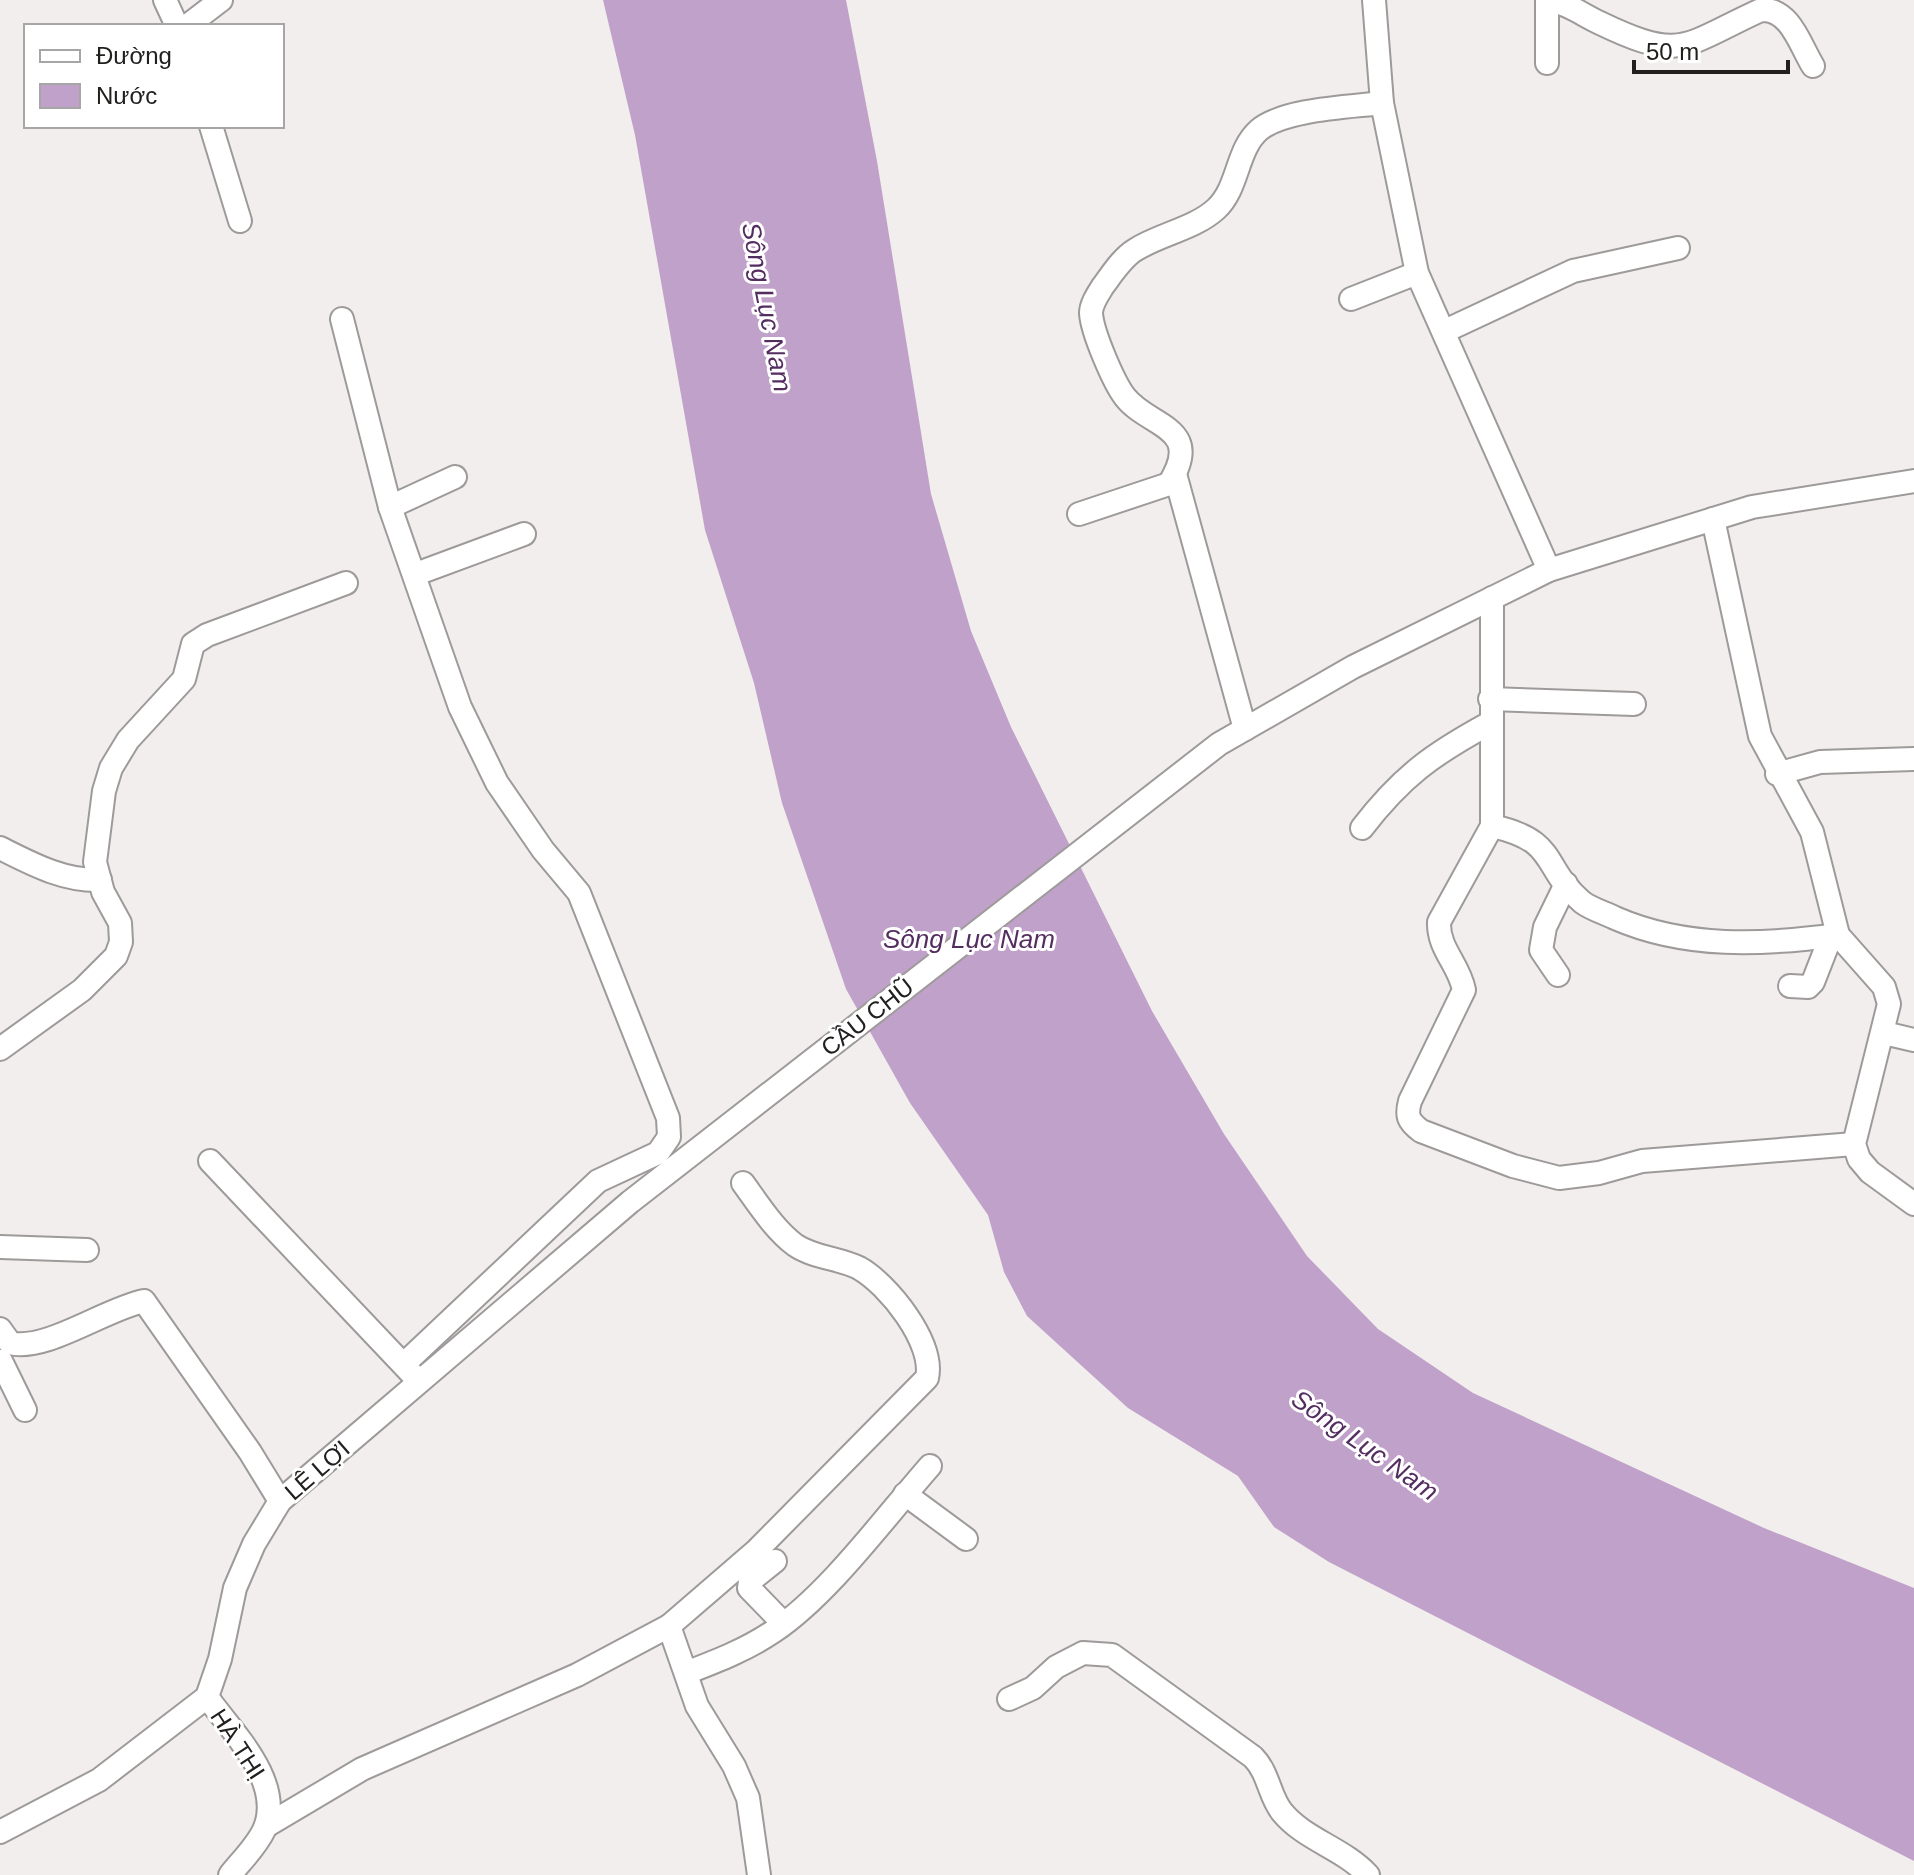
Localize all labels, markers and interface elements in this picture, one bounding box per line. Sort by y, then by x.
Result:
legend [24,24,284,128]
scale bar [1634,24,1788,74]
text: 50 m [1646,38,1699,65]
text: Đường [96,42,172,69]
text: Nước [96,82,157,109]
water label: Sông Lục Nam [736,220,798,394]
water label: Sông Lục Nam [883,924,1055,954]
street label: CẦU CHŨ [816,973,918,1061]
water label: Sông Lục Nam [1286,1383,1444,1507]
street label: LÊ LỢI [279,1435,355,1505]
street label: HÀ THỊ [205,1704,271,1784]

